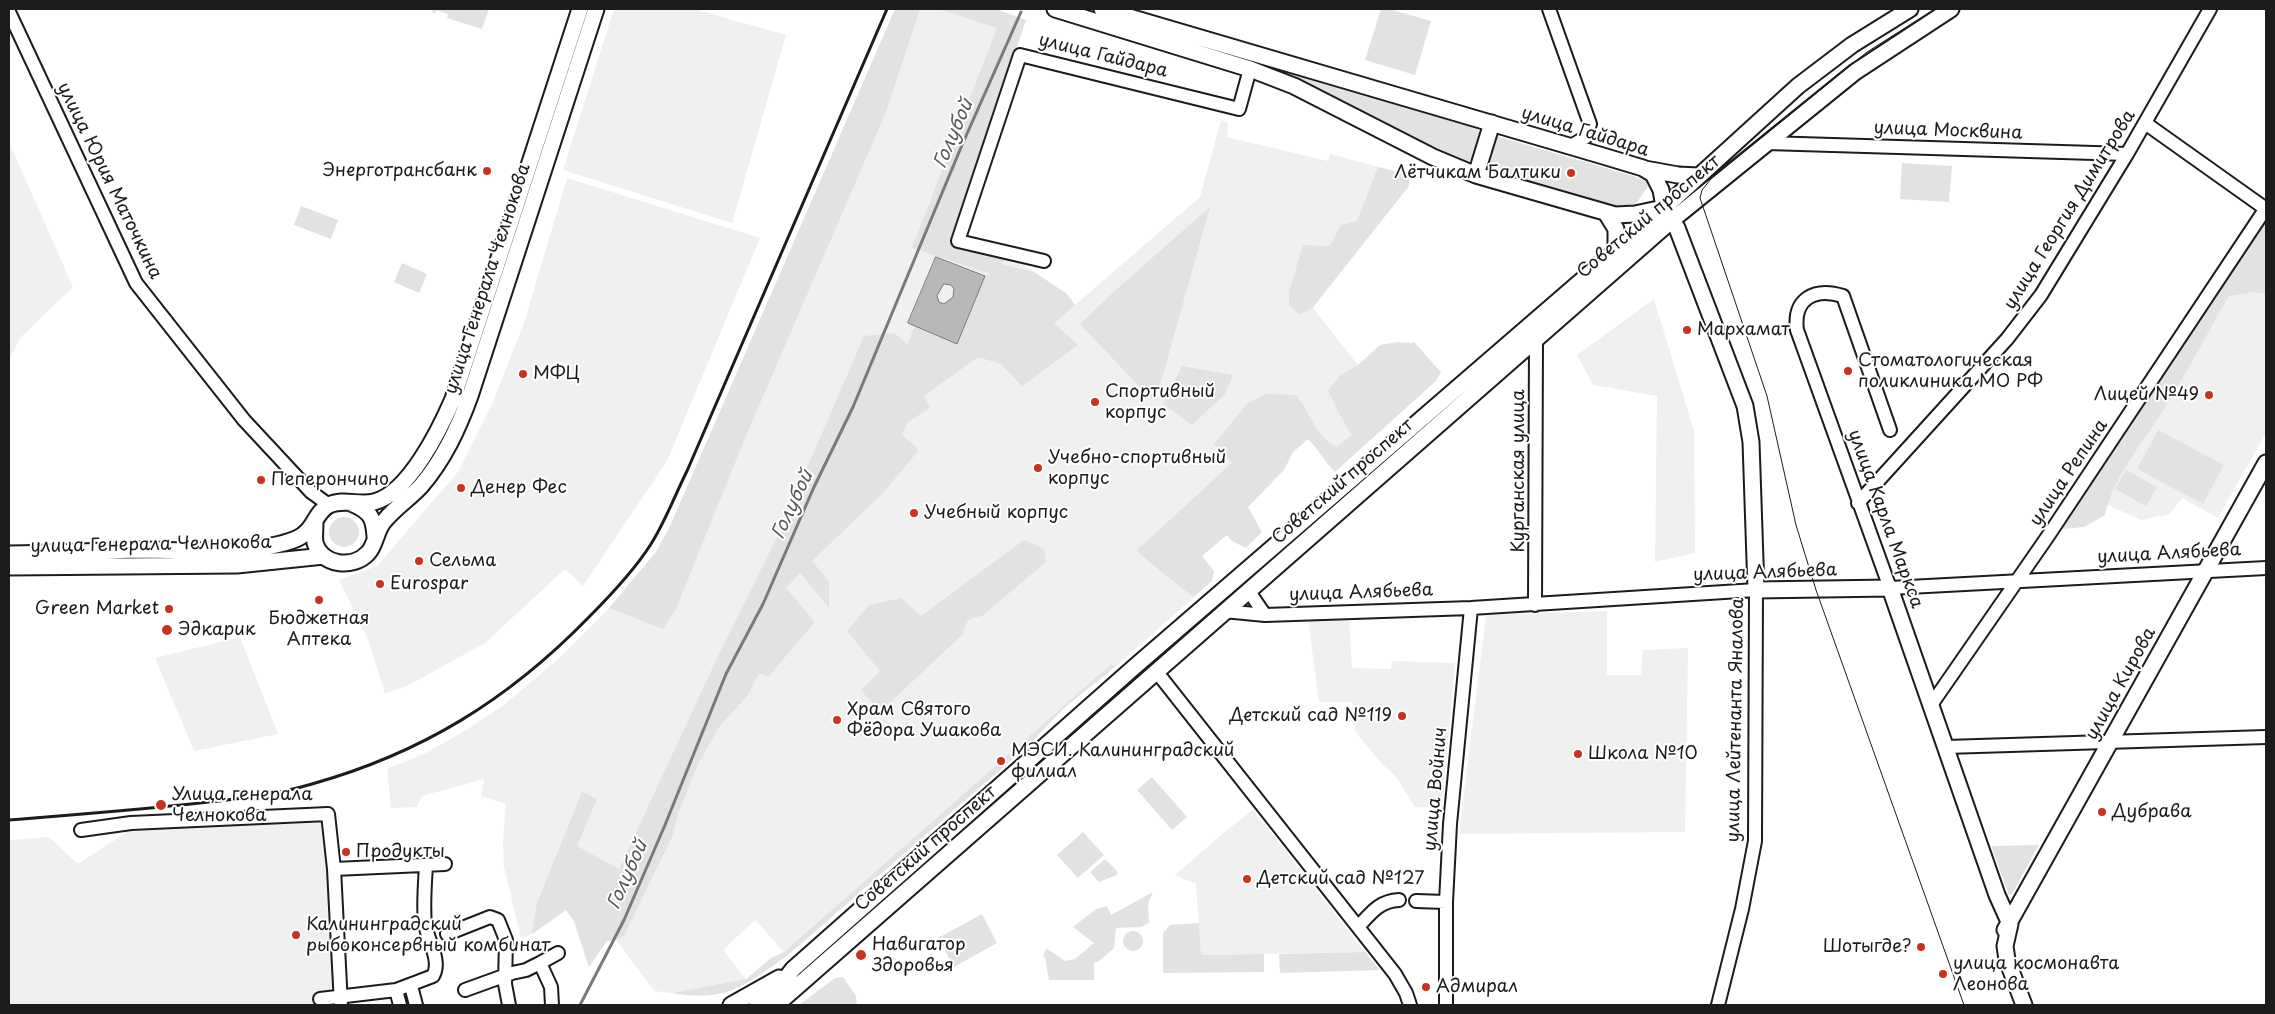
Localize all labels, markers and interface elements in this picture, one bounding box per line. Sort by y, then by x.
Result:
street label: улица Гайдара [1036,30,1170,82]
street label: улица Юрия Маточкина [52,79,166,283]
water label: Голубой [929,96,979,172]
street label: улица Гайдара [1519,102,1651,162]
street label: улица Георгия Димитрова [2000,106,2140,314]
street label: улица Москвина [1873,118,2023,144]
street label: Советский проспект [1573,151,1725,283]
place label: Энерготрансбанк [323,160,477,182]
street label: улица Генерала Челнокова [440,161,536,397]
place label: Лётчикам Балтики [1394,162,1561,184]
marker: Энерготрансбанк [481,165,493,177]
marker: Лётчикам Балтики [1565,167,1577,179]
place label: Мархамат [1697,319,1790,341]
marker: Мархамат [1681,324,1693,336]
place label: Стоматологическая поликлиника МО РФ [1858,350,2043,392]
place label: МФЦ [533,363,580,385]
marker: Стоматологическая поликлиника МО РФ [1842,365,1854,377]
marker: МФЦ [517,368,529,380]
place label: Спортивный корпус [1105,381,1215,424]
place label: Лицей №49 [2094,384,2199,406]
street label: Курганская улица [1508,389,1530,553]
marker: Лицей №49 [2203,389,2215,401]
marker: Спортивный корпус [1089,396,1101,408]
street label: Советский проспект [1268,415,1418,549]
street label: улица Репина [2025,415,2113,531]
street label: улица Карла Маркса [1843,427,1927,611]
place label: Учебно-спортивный корпус [1048,447,1226,489]
marker: Учебно-спортивный корпус [1032,462,1044,474]
water label: Голубой [767,467,819,543]
place label: Пеперончино [271,469,389,491]
marker: Пеперончино [255,474,267,486]
place label: Денер Фес [471,477,567,499]
marker: Денер Фес [455,482,467,494]
place label: Учебный корпус [924,502,1068,524]
marker: Учебный корпус [908,507,920,519]
street label: улица Генерала Челнокова [30,532,272,558]
street label: улица Алябьева [2097,539,2241,569]
place label: Сельма [429,550,496,572]
marker: Сельма [413,555,425,567]
street label: улица Алябьева [1693,560,1837,586]
place label: Eurospar [390,573,468,595]
marker: Eurospar [374,578,386,590]
street label: улица Алябьева [1289,580,1433,606]
marker: Бюджетная Аптека [313,594,325,606]
street label: улица Лейтенанта Яналова [1723,597,1749,843]
place label: Green Market [35,598,159,620]
marker: Green Market [163,603,175,615]
place label: Бюджетная Аптека [268,608,370,650]
place label: Эдкарик [178,619,256,641]
marker: Эдкарик [160,623,174,637]
street label: улица Кирова [2081,624,2161,744]
place label: Храм Святого Фёдора Ушакова [847,699,1001,742]
place label: Детский сад №119 [1230,705,1392,727]
marker: Детский сад №119 [1396,710,1408,722]
marker: Храм Святого Фёдора Ушакова [831,714,843,726]
street label: улица Войнич [1420,726,1452,852]
place label: МЭСИ. Калининградский филиал [1011,740,1234,782]
place label: Школа №10 [1588,743,1698,765]
marker: Школа №10 [1572,748,1584,760]
marker: МЭСИ. Калининградский филиал [995,755,1007,767]
street label: Советский проспект [851,782,1001,916]
place label: Улица генерала Челнокова [172,784,313,826]
marker: Улица генерала Челнокова [154,798,168,812]
place label: Дубрава [2112,801,2191,823]
marker: Дубрава [2096,806,2108,818]
water label: Голубой [603,837,653,913]
place label: Продукты [356,841,445,863]
marker: Продукты [340,846,352,858]
place label: Детский сад №127 [1257,868,1424,890]
marker: Детский сад №127 [1241,873,1253,885]
place label: Калининградский рыбоконсервный комбинат [306,914,550,956]
marker: Калининградский рыбоконсервный комбинат [290,929,302,941]
place label: Навигатор Здоровья [872,934,965,976]
place label: Шотыгде? [1823,936,1911,958]
marker: Шотыгде? [1915,941,1927,953]
marker: Навигатор Здоровья [854,948,868,962]
place label: улица космонавта Леонова [1953,953,2119,996]
marker: улица космонавта Леонова [1937,968,1949,980]
place label: Адмирал [1436,976,1518,998]
marker: Адмирал [1420,981,1432,993]

